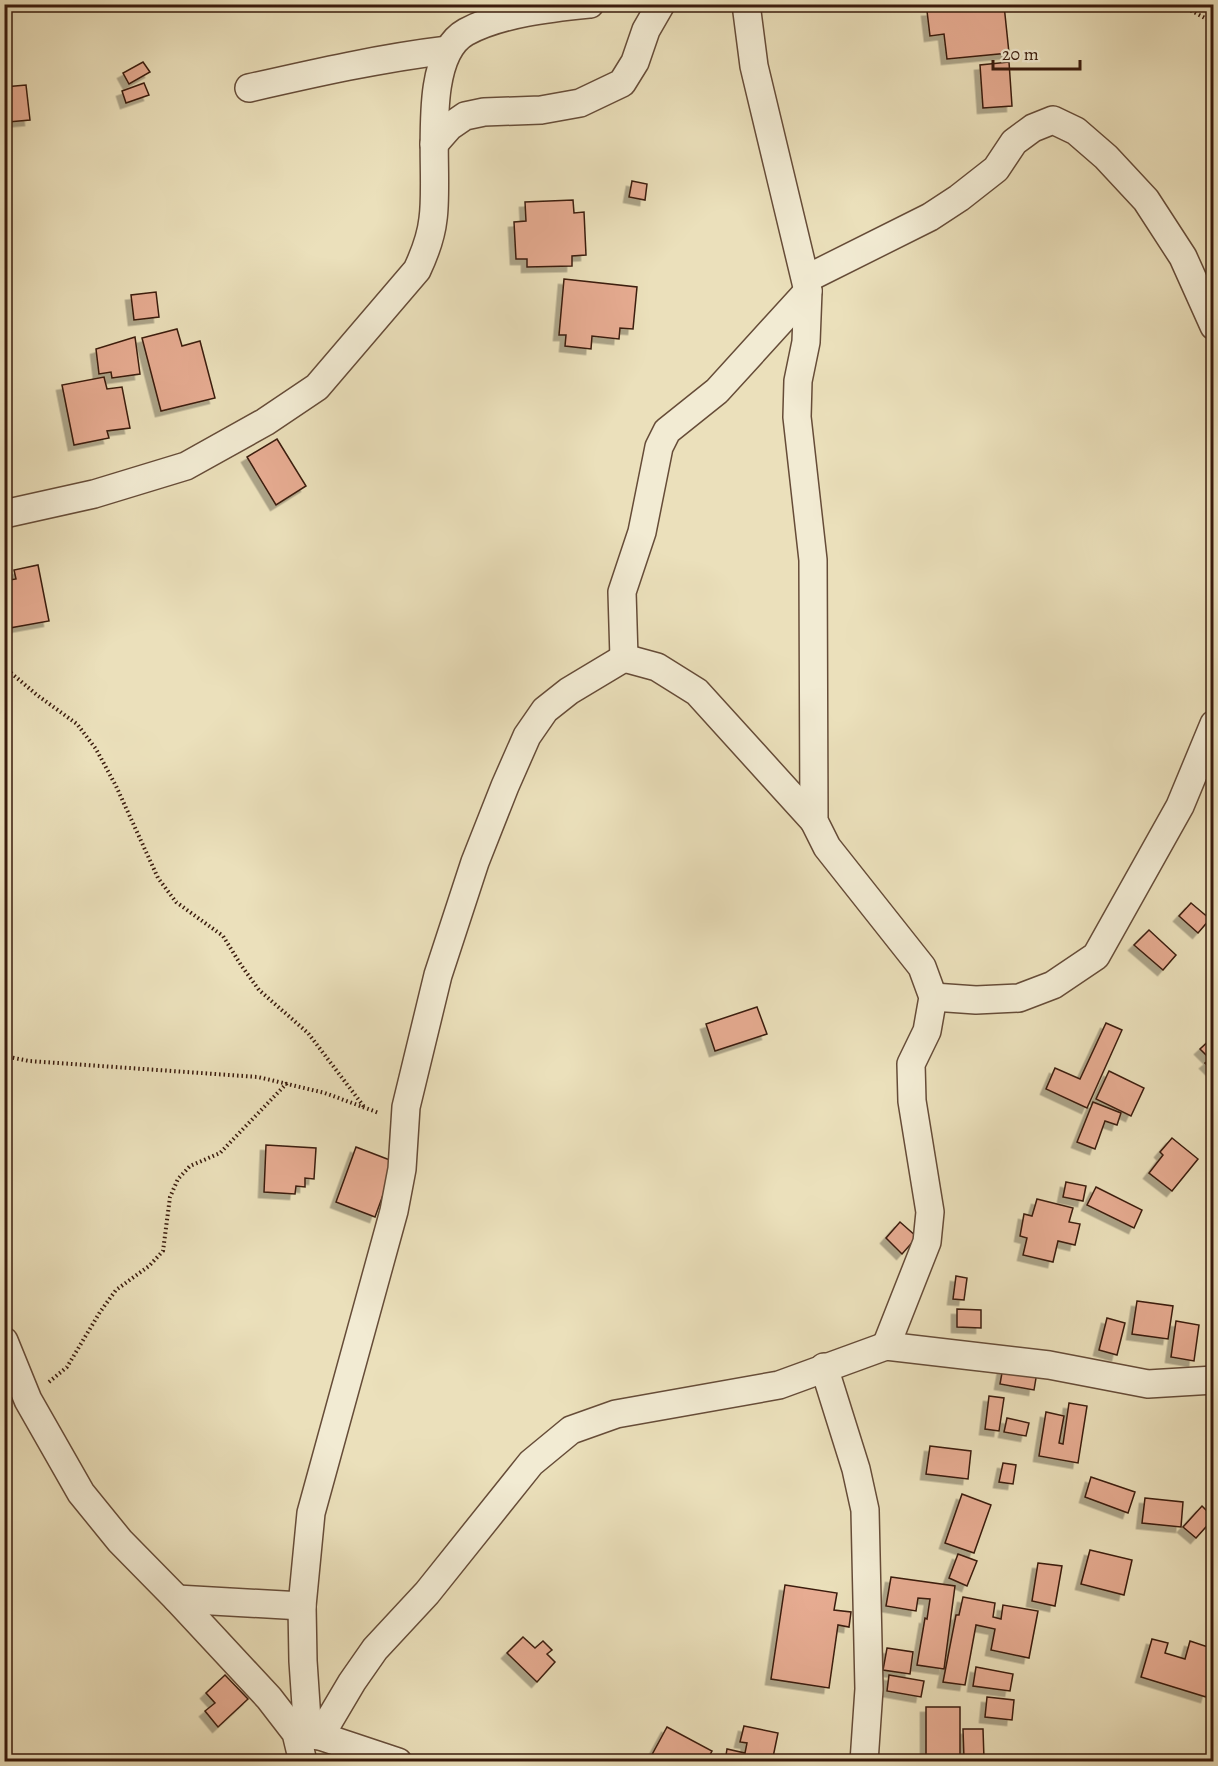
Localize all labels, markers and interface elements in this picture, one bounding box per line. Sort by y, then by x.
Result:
scale bar [993,33,1080,71]
text: 20 m [1002,42,1039,66]

